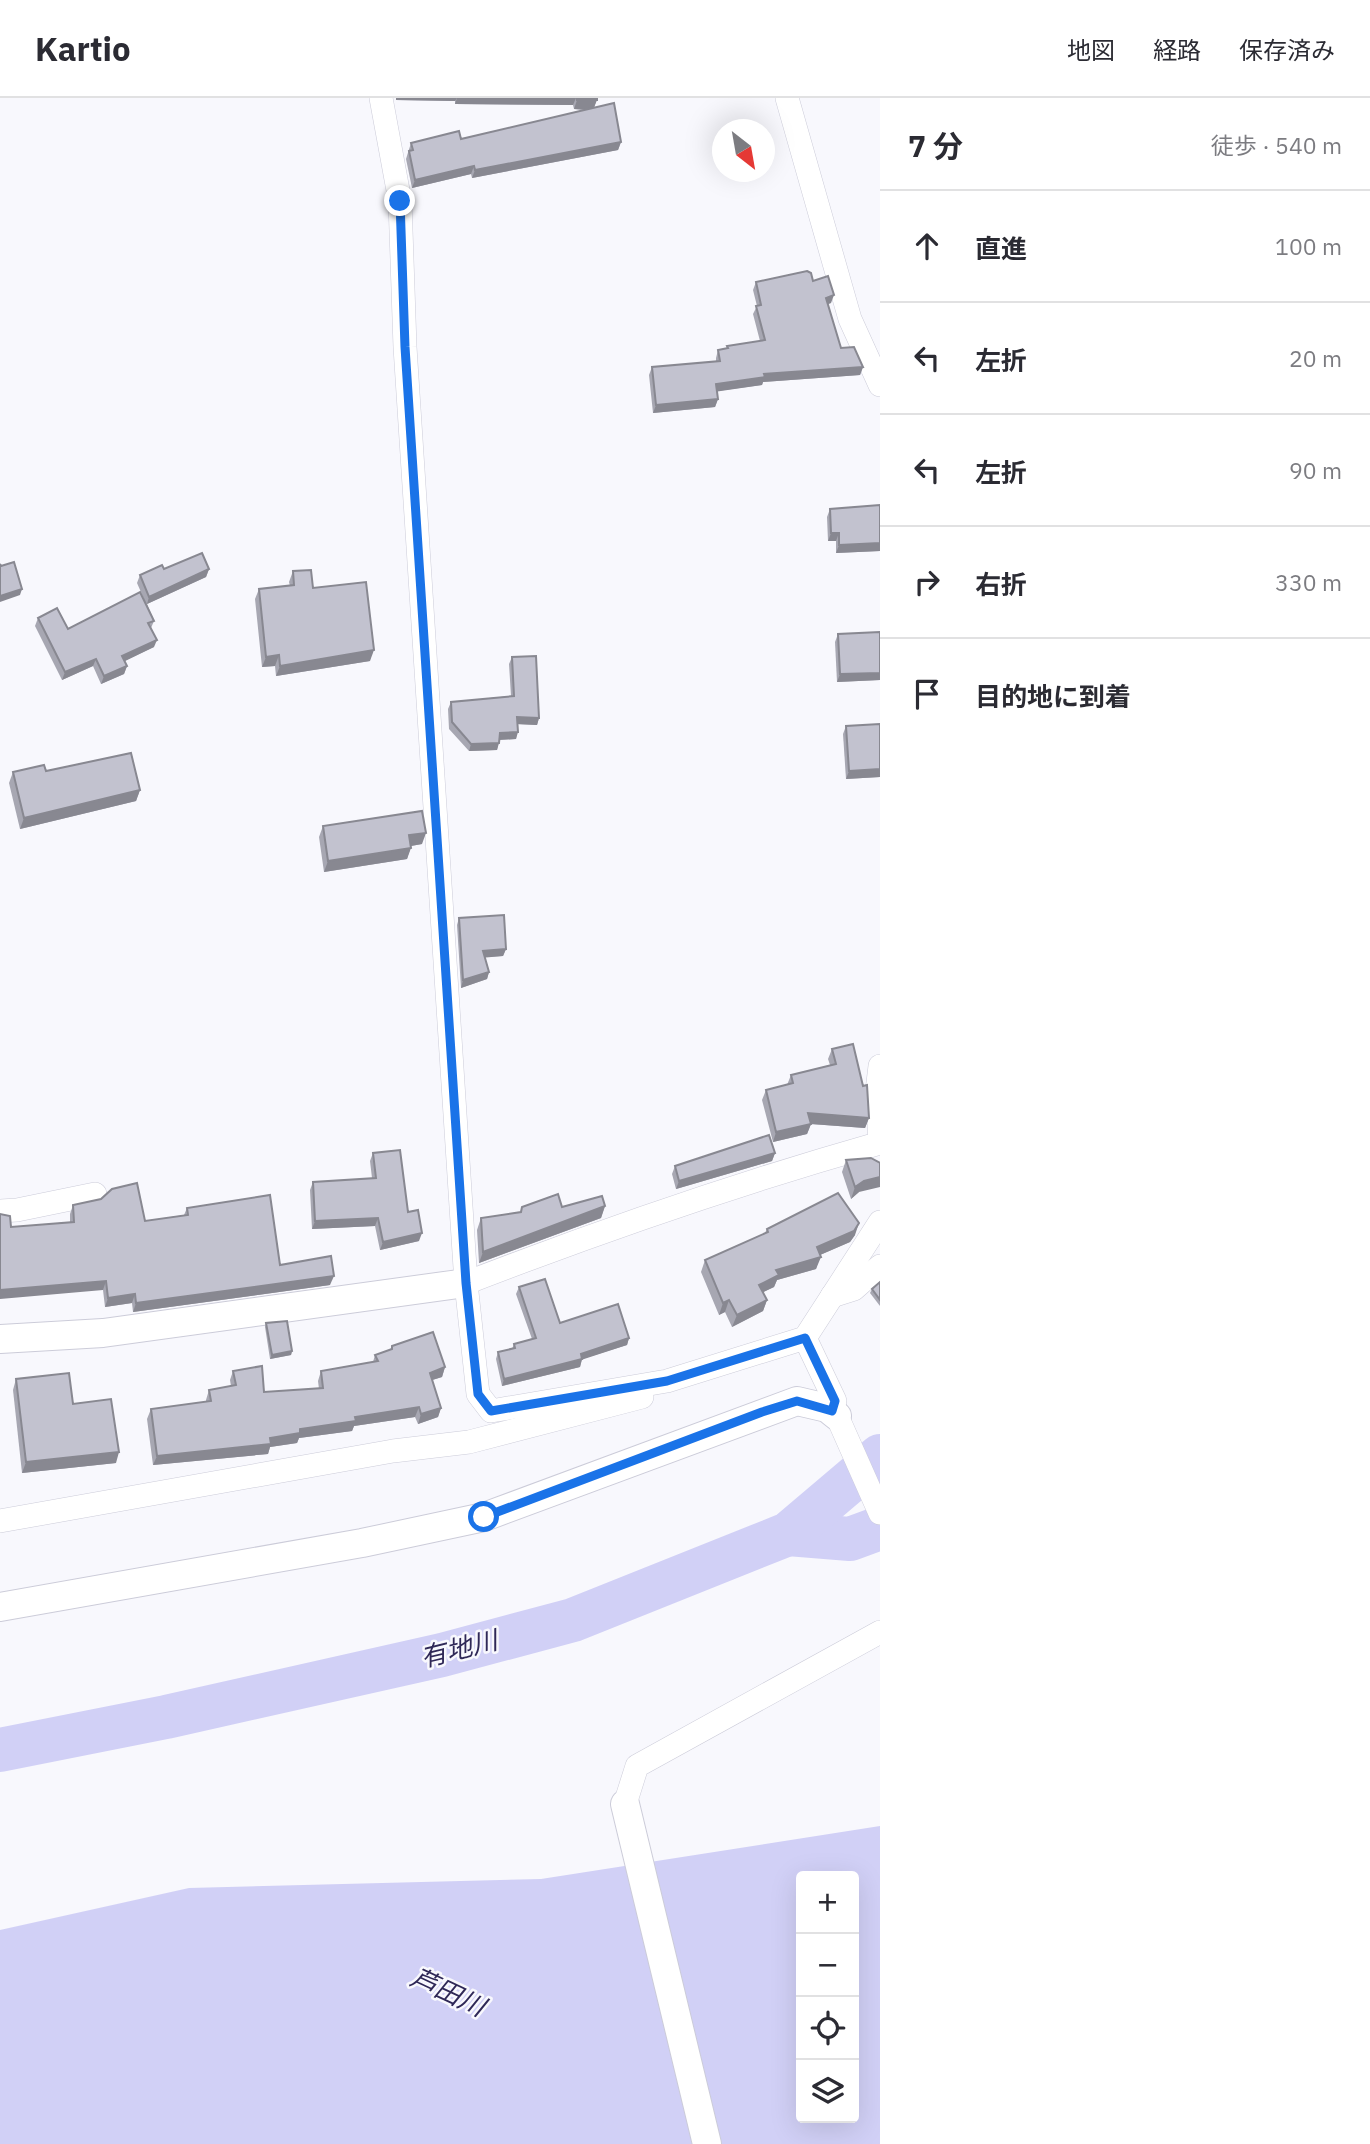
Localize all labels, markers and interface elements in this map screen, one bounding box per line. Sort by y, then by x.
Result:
text: Kartio [35,27,131,70]
text: 地図 [1067,34,1115,66]
text: 経路 [1153,34,1201,66]
text: 保存済み [1239,34,1335,66]
north arrow [712,119,775,182]
text: 7 分 [908,126,963,165]
text: 徒歩 · 540 m [1211,130,1342,160]
route end [384,185,415,216]
icon: ahead [908,227,946,265]
text: 直進 [975,231,1027,265]
text: 100 m [1275,231,1342,261]
icon: left [908,339,946,377]
text: 左折 [975,343,1027,377]
text: 20 m [1289,343,1342,373]
icon: left [908,451,946,489]
text: 左折 [975,455,1027,489]
text: 90 m [1289,455,1342,485]
icon: right [908,563,946,601]
text: 右折 [975,567,1027,601]
text: 330 m [1275,567,1342,597]
icon: arrive [908,675,946,713]
text: 目的地に到着 [975,679,1131,713]
route start [468,1501,499,1532]
water label: 有地川 [417,1621,504,1674]
map controls [796,1871,859,2123]
button: + [796,1871,859,1934]
button: − [796,1934,859,1997]
water label: 芦田川 [406,1959,494,2024]
button: locate [796,1997,859,2060]
button: layers [796,2060,859,2123]

